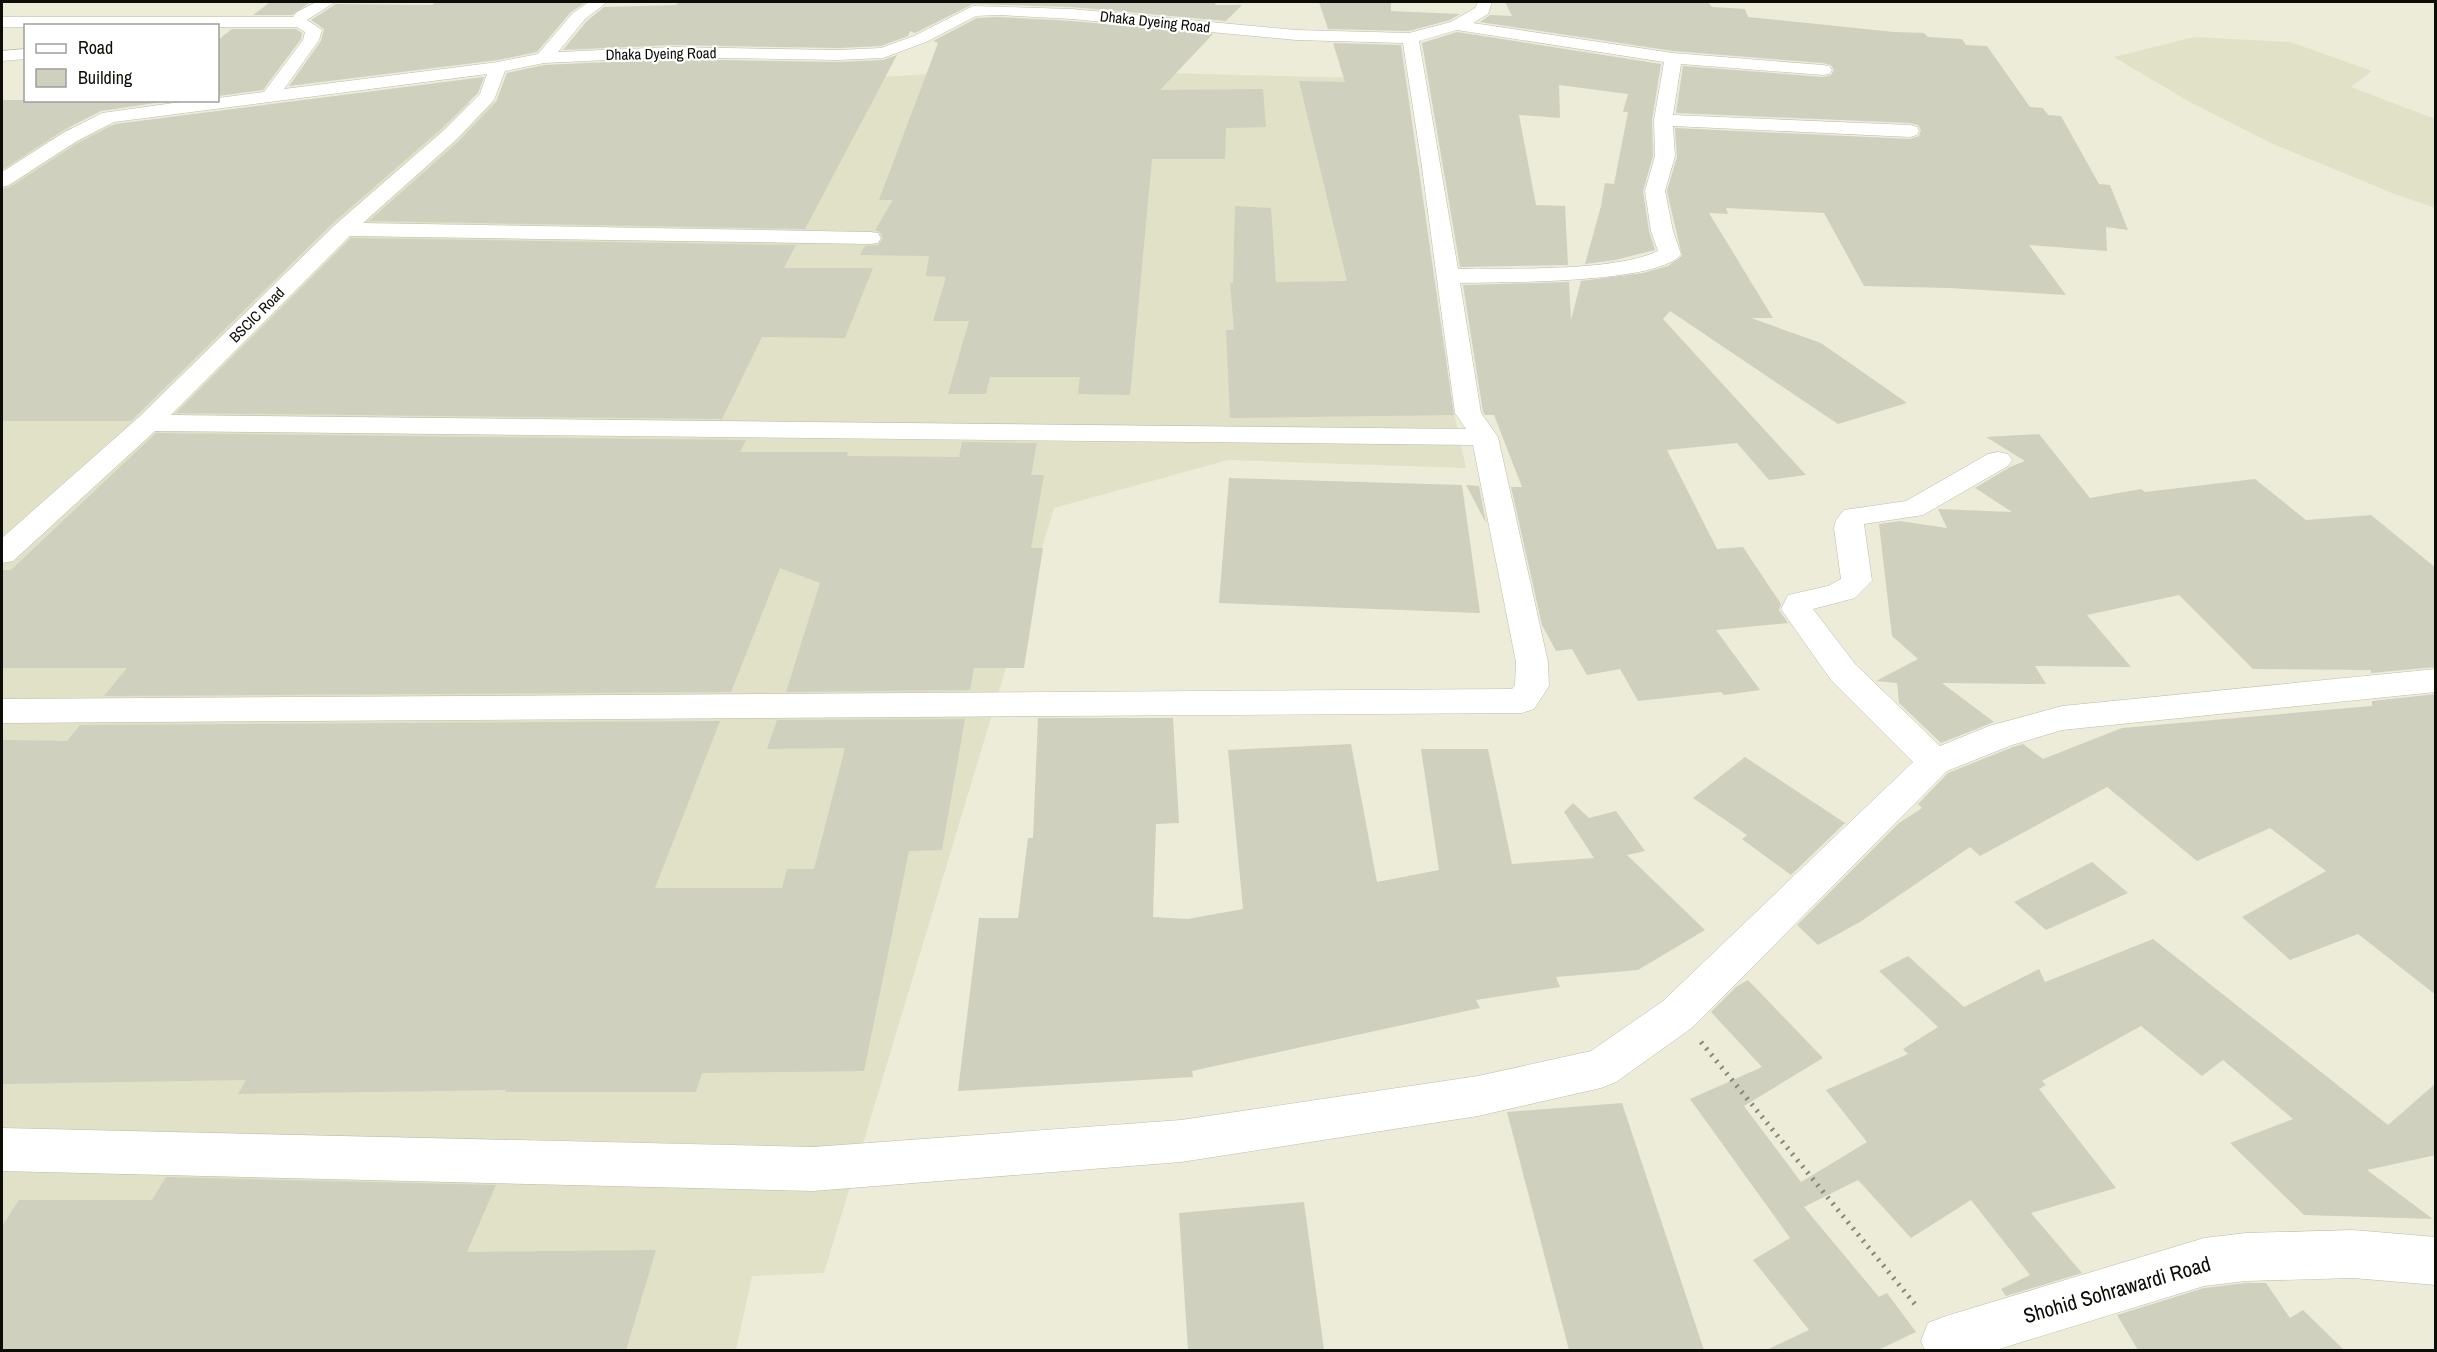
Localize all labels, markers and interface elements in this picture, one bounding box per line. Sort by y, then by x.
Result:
street label: Dhaka Dyeing Road [1099,5,1211,38]
legend [24,24,219,102]
text: Road [78,35,113,60]
street label: Dhaka Dyeing Road [605,42,717,65]
text: Building [78,65,133,90]
street label: BSCIC Road [224,282,289,347]
street label: Shohid Sohrawardi Road [2020,1249,2214,1330]

